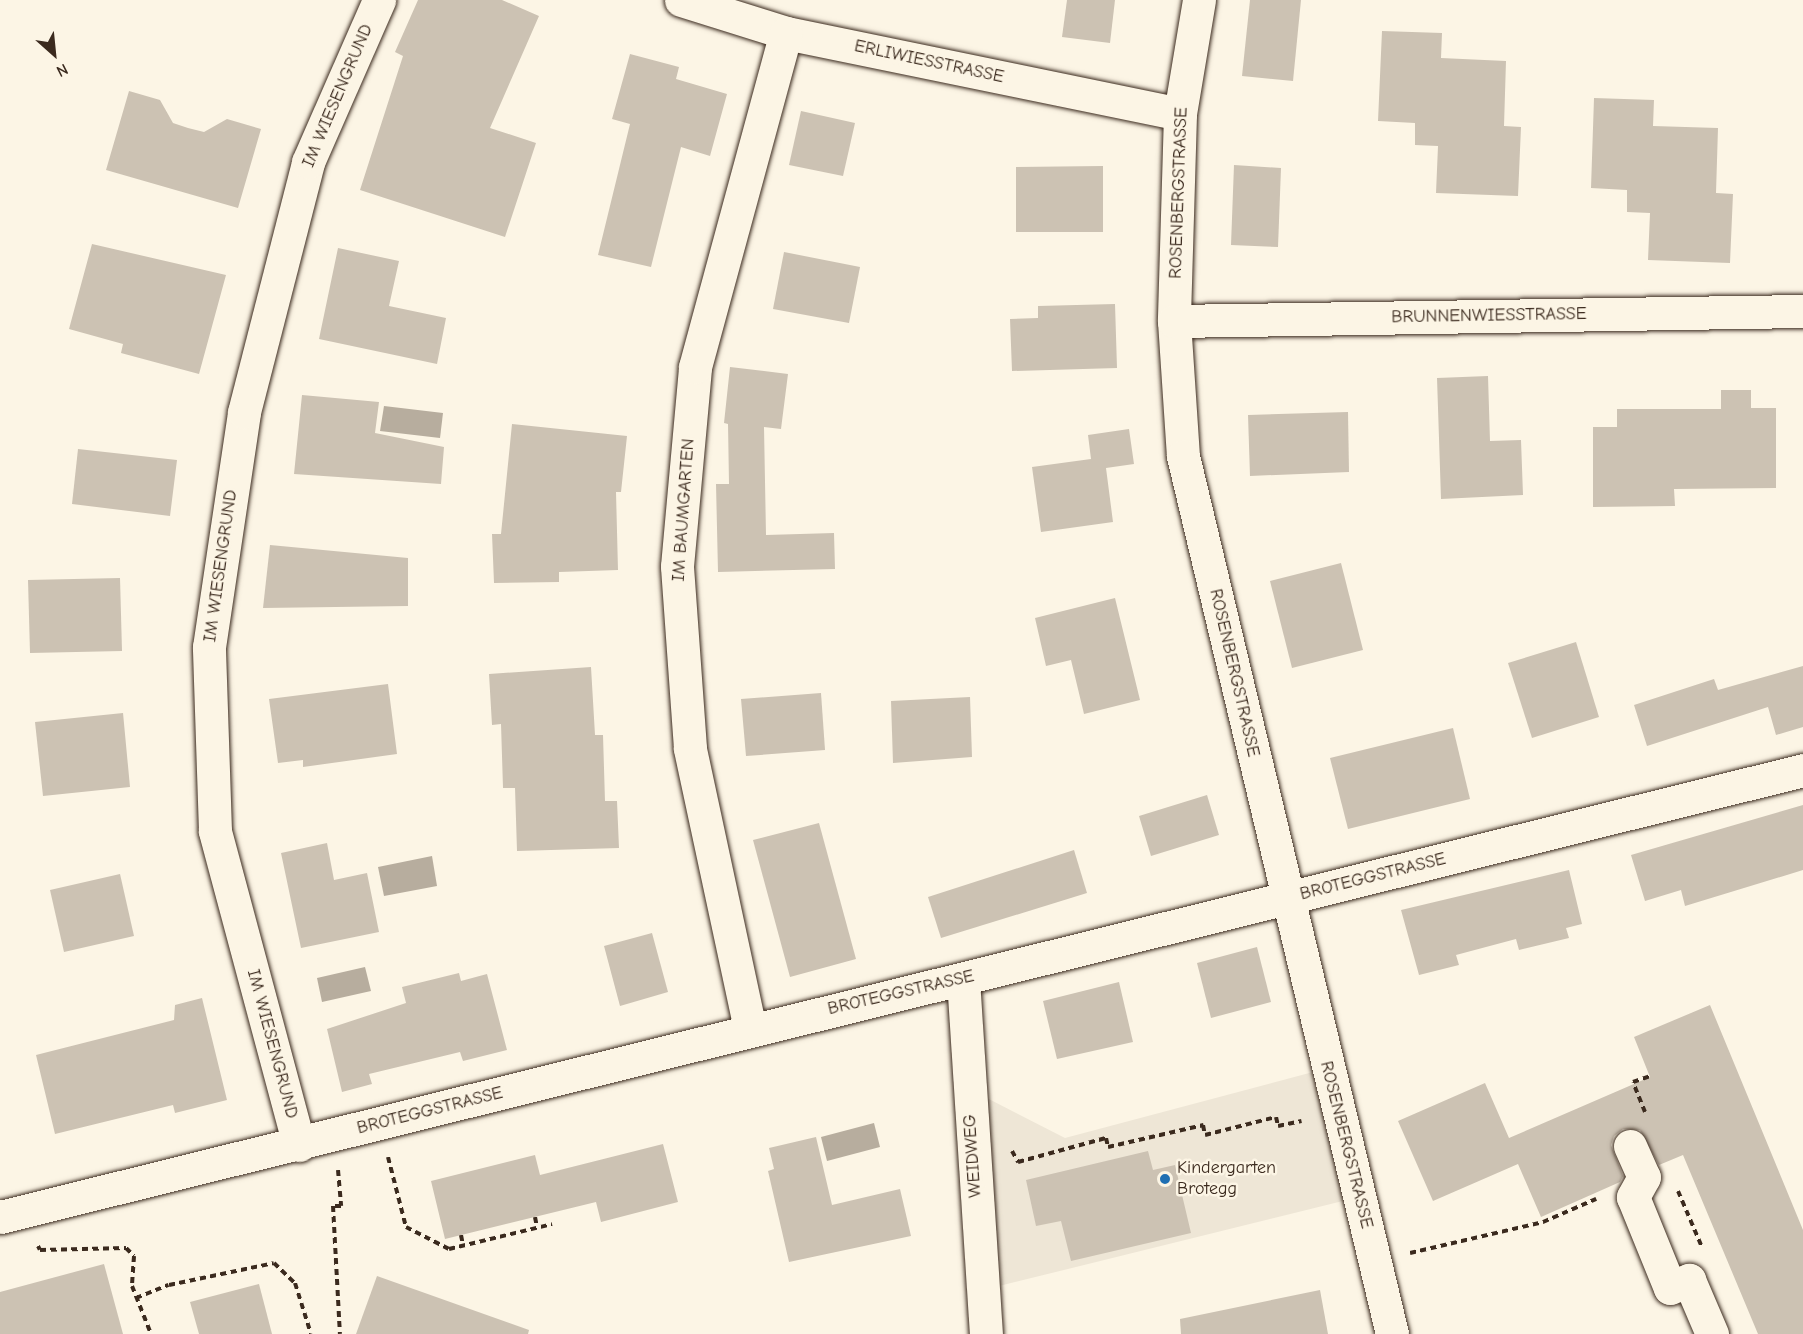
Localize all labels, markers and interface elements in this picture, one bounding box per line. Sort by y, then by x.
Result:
street label: IM WIESENGRUND [298,21,378,171]
north arrow [24,24,84,84]
street label: ERLIWIESSTRASSE [852,36,1006,88]
text: N [53,60,71,80]
street label: ROSENBERGSTRASSE [1165,107,1193,279]
street label: BRUNNENWIESSTRASSE [1391,303,1587,329]
street label: IM BAUMGARTEN [668,438,700,582]
street label: IM WIESENGRUND [200,488,242,644]
street label: ROSENBERGSTRASSE [1204,587,1264,759]
street label: BROTEGGSTRASSE [1298,848,1448,906]
street label: BROTEGGSTRASSE [826,966,976,1020]
street label: IM WIESENGRUND [242,967,302,1121]
street label: ROSENBERGSTRASSE [1315,1059,1377,1231]
street label: BROTEGGSTRASSE [355,1082,505,1140]
street label: WEIDWEG [959,1114,987,1198]
place label: Kindergarten Brotegg [1177,1158,1276,1200]
marker: Kindergarten Brotegg [1158,1172,1172,1186]

